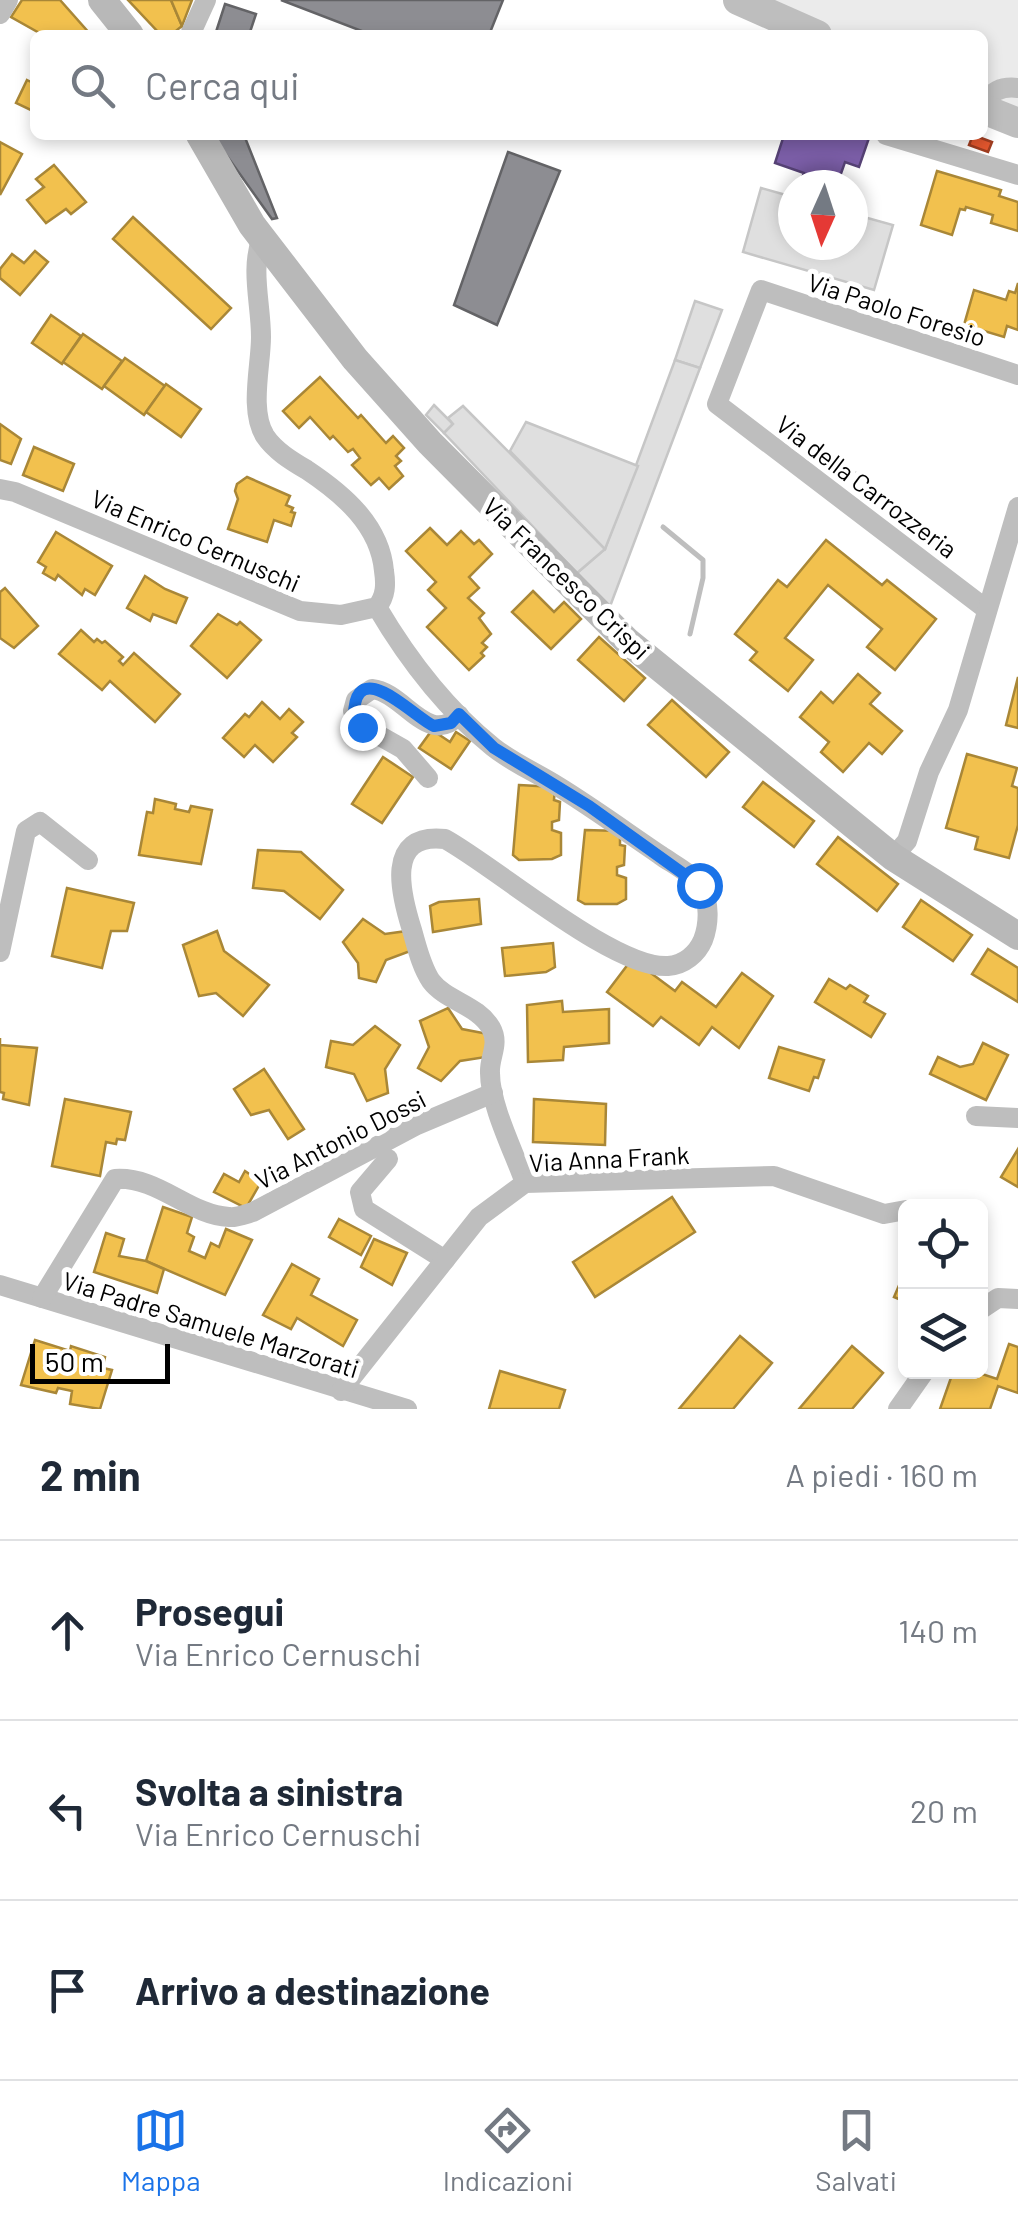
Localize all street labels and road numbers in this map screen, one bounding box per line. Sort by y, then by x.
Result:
street label: Via Paolo Foresio [804,266,990,352]
street label: Via della Carrozzeria [771,408,963,564]
street label: Via Enrico Cernuschi [87,482,305,598]
street label: Via Francesco Crispi [477,491,657,665]
street label: Via Antonio Dossi [250,1083,430,1195]
street label: Via Anna Frank [528,1139,690,1177]
street label: Via Padre Samuele Marzorati [59,1265,363,1383]

